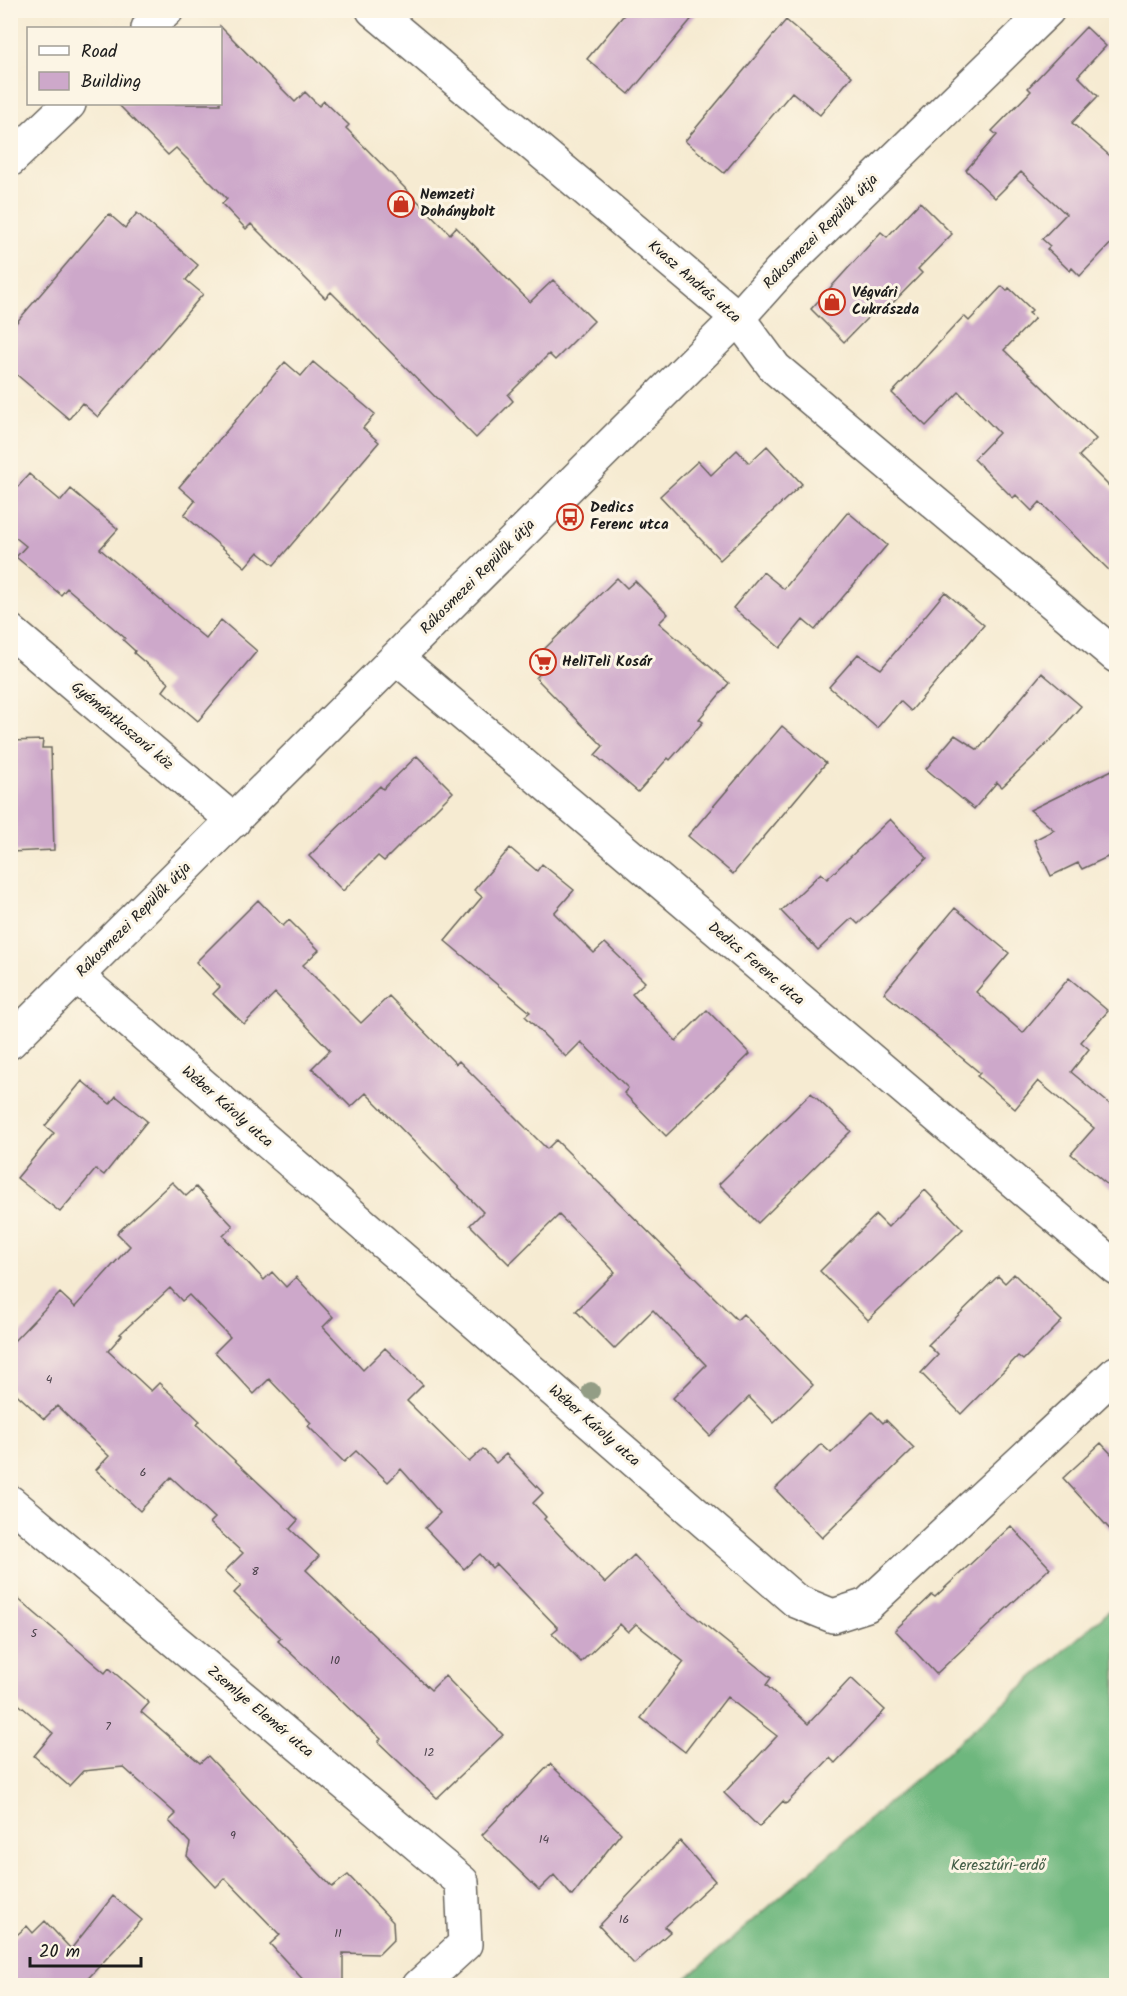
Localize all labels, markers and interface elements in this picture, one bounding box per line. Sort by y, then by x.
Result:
legend [27,27,222,105]
text: Road [81,38,118,67]
text: Building [81,68,141,97]
street label: Rákosmezei Repülők útja [758,169,884,295]
place label: Nemzeti Dohánybolt [420,183,495,224]
shop icon: Nemzeti Dohánybolt [386,189,416,219]
street label: Kvasz András utca [642,235,746,329]
place label: Végvári Cukrászda [852,281,919,322]
shop icon: Végvári Cukrászda [817,287,847,317]
place label: Dedics Ferenc utca [590,496,669,537]
bus stop icon: Dedics Ferenc utca [555,502,585,532]
street label: Rákosmezei Repülők útja [415,514,541,640]
supermarket icon: HeliTeli Kosár [528,647,558,677]
place label: HeliTeli Kosár [562,650,653,674]
street label: Gyémántkoszorú köz [65,676,179,777]
street label: Rákosmezei Repülők útja [71,857,197,983]
street label: Dedics Ferenc utca [702,916,810,1012]
street label: Wéber Károly utca [176,1060,278,1154]
house number: 4 [46,1370,53,1389]
street label: Wéber Károly utca [543,1379,645,1473]
house number: 6 [140,1463,146,1482]
house number: 8 [251,1562,259,1581]
house number: 5 [31,1624,39,1643]
house number: 10 [330,1651,340,1670]
street label: Zsemlye Elemér utca [201,1660,319,1764]
house number: 7 [105,1717,111,1736]
house number: 12 [424,1743,434,1762]
house number: 9 [230,1826,236,1845]
house number: 14 [539,1830,550,1849]
park label: Keresztúri-erdő [951,1854,1047,1878]
house number: 16 [619,1910,629,1929]
house number: 11 [334,1924,342,1943]
scale bar [30,1930,141,1968]
text: 20 m [39,1938,80,1967]

